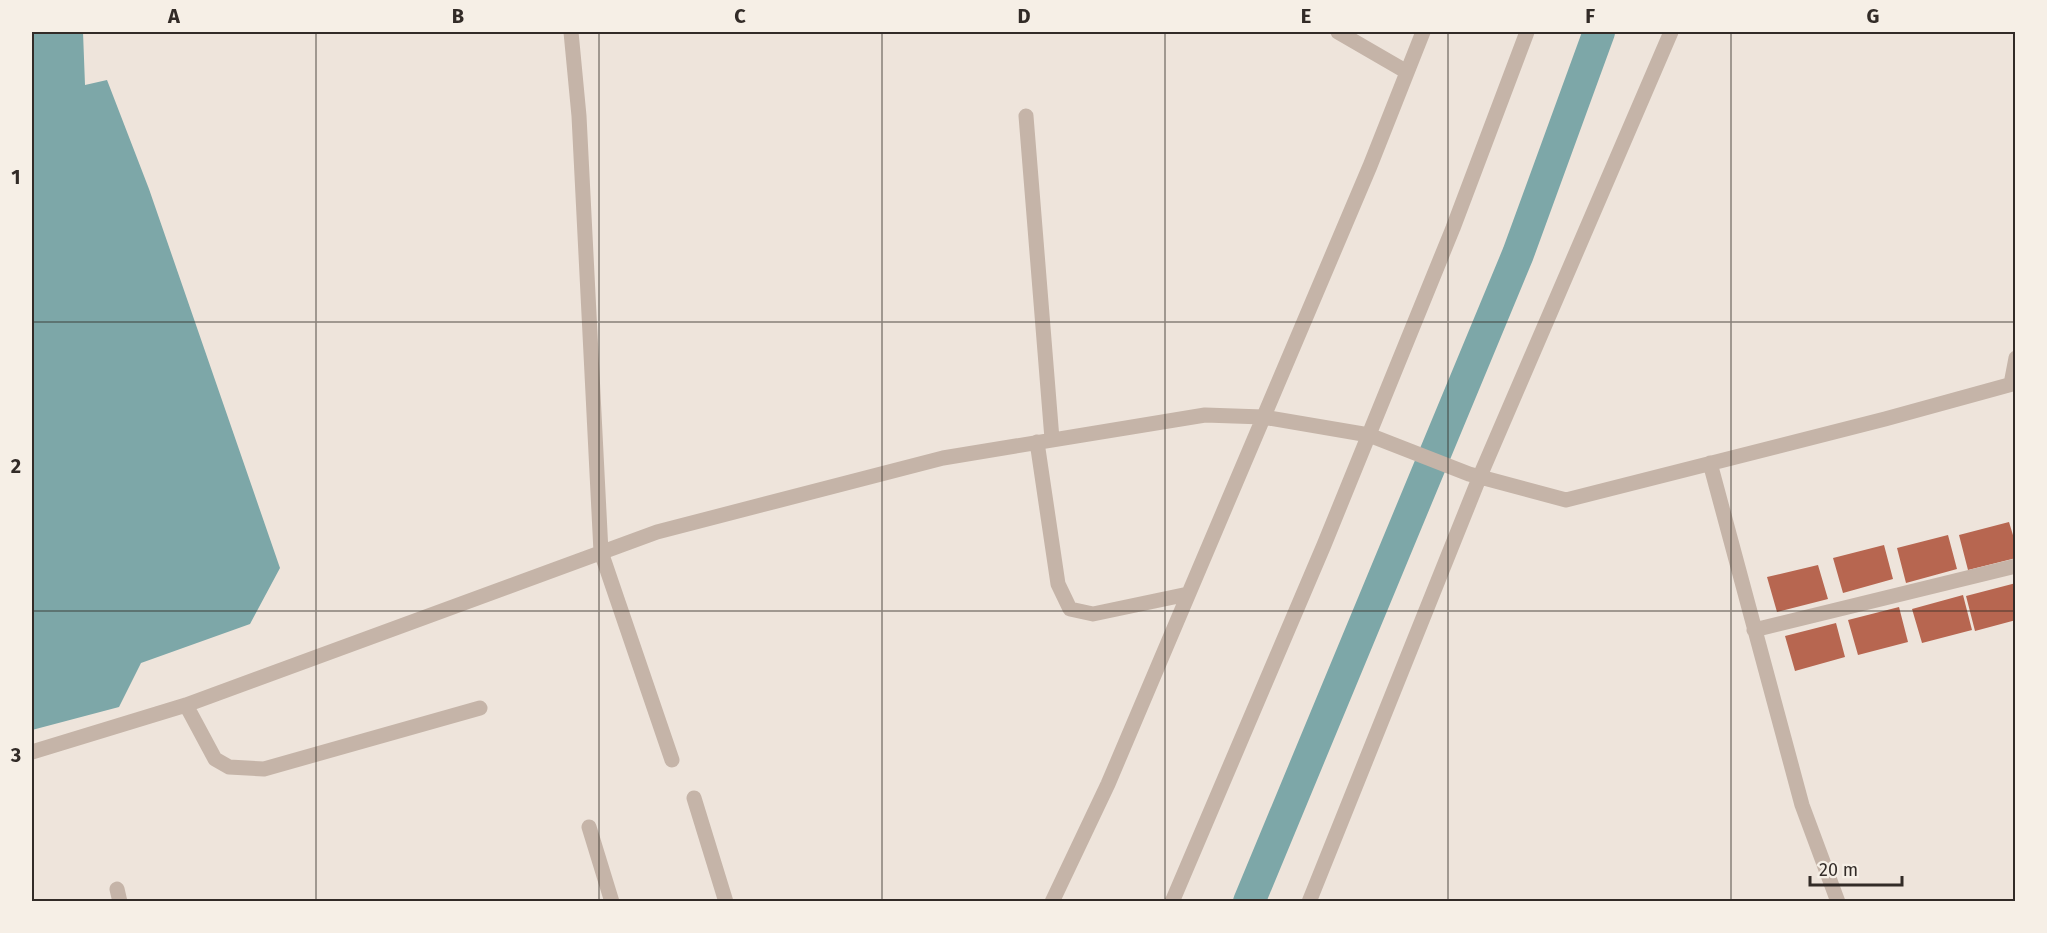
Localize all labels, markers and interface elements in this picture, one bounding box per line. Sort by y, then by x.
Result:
text: A [167,4,181,28]
text: B [452,4,464,28]
text: C [734,4,746,28]
text: D [1017,4,1031,28]
text: E [1301,4,1311,28]
text: F [1585,4,1595,28]
text: G [1867,4,1879,28]
text: 1 [11,165,21,189]
text: 2 [11,454,21,478]
text: 3 [10,743,21,767]
scale bar [1810,849,1902,887]
text: 20 m [1819,859,1858,881]

